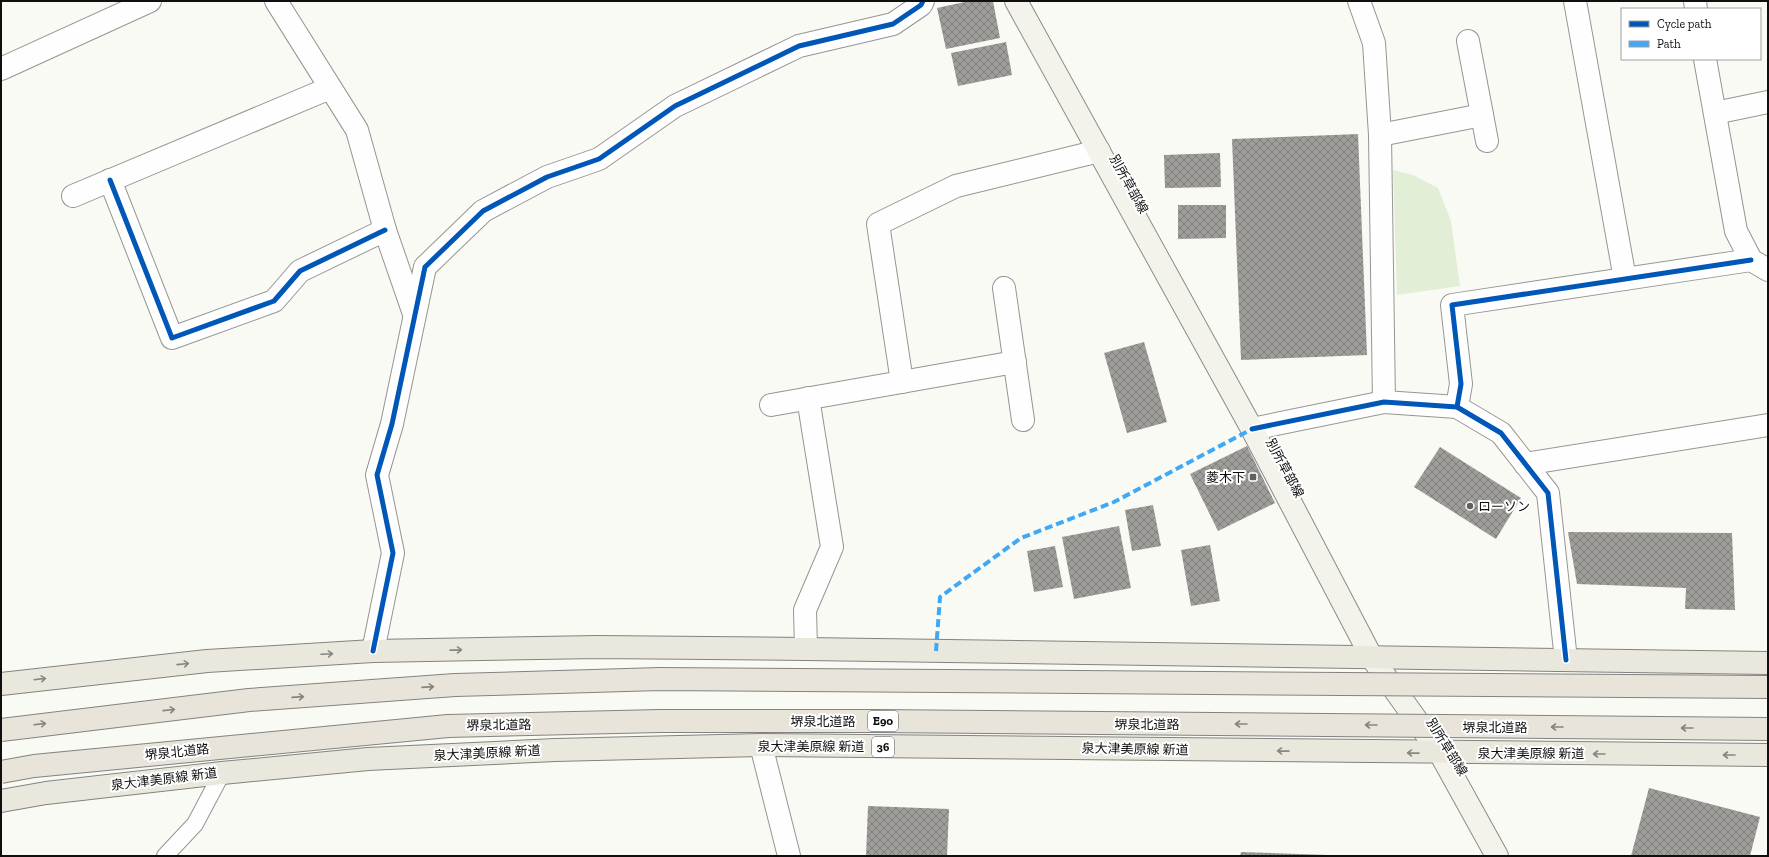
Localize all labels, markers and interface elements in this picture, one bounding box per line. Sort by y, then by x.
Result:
legend [1621,8,1761,60]
text: Cycle path [1657,17,1712,31]
text: Path [1657,37,1681,51]
street label: 別所草部線 [1107,152,1151,216]
street label: 別所草部線 [1263,436,1307,500]
place label: 菱木下 [1206,470,1245,485]
marker: 菱木下 [1248,472,1258,482]
place label: ローソン [1478,499,1530,514]
marker: ローソン [1465,501,1475,511]
one-way arrow [449,646,462,654]
one-way arrow [320,651,333,658]
one-way arrow [176,660,189,667]
one-way arrow [33,675,46,683]
one-way arrow [421,683,434,690]
one-way arrow [291,693,304,700]
one-way arrow [162,706,175,713]
road number: E90 [868,711,898,731]
street label: 堺泉北道路 [790,714,856,729]
street label: 別所草部線 [1423,715,1471,779]
street label: 堺泉北道路 [466,717,532,733]
street label: 堺泉北道路 [1114,717,1180,732]
one-way arrow [33,720,46,728]
one-way arrow [1235,720,1248,728]
street label: 堺泉北道路 [1462,720,1528,735]
one-way arrow [1365,722,1378,729]
one-way arrow [1551,723,1564,731]
one-way arrow [1681,724,1694,732]
road number: 36 [872,737,894,757]
street label: 泉大津美原線 新道 [758,739,864,754]
street label: 堺泉北道路 [144,741,210,763]
street label: 泉大津美原線 新道 [1081,741,1189,757]
street label: 泉大津美原線 新道 [433,743,541,763]
street label: 泉大津美原線 新道 [1478,746,1584,761]
one-way arrow [1277,747,1290,755]
one-way arrow [1407,749,1420,756]
one-way arrow [1593,750,1606,758]
one-way arrow [1723,751,1736,759]
street label: 泉大津美原線 新道 [110,765,218,793]

